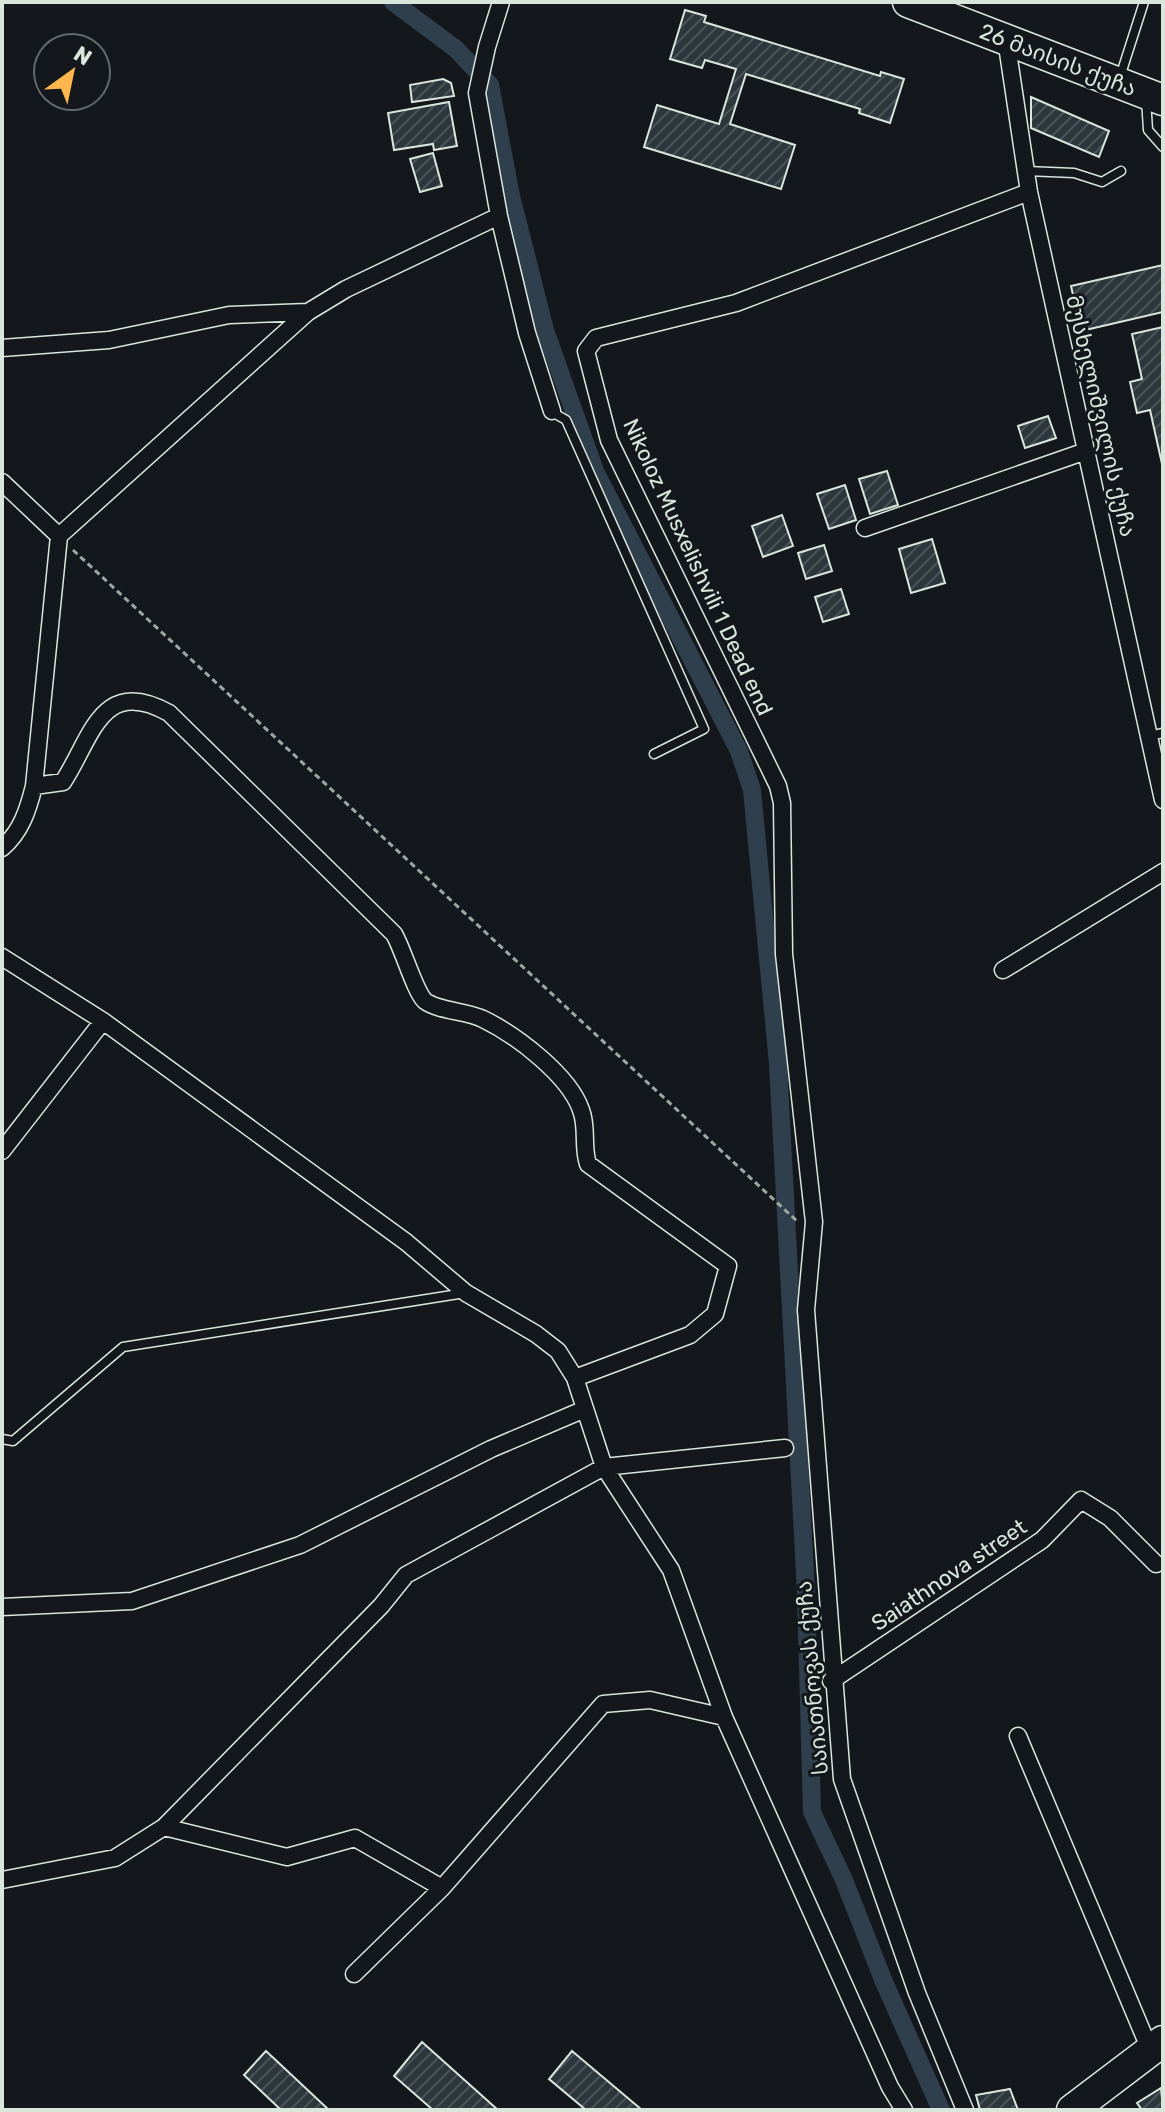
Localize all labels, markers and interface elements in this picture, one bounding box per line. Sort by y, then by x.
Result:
street label: 26 მაისის ქუჩა [976,18,1140,102]
north arrow [32,32,112,112]
text: N [69,40,97,71]
street label: მუსხელიშვილის ქუჩა [1060,293,1142,539]
street label: Nikoloz Musxelishvili 1 Dead end [617,414,779,720]
street label: Saiathnova street [866,1513,1032,1637]
street label: საიათნოვას ქუჩა [790,1580,834,1776]

